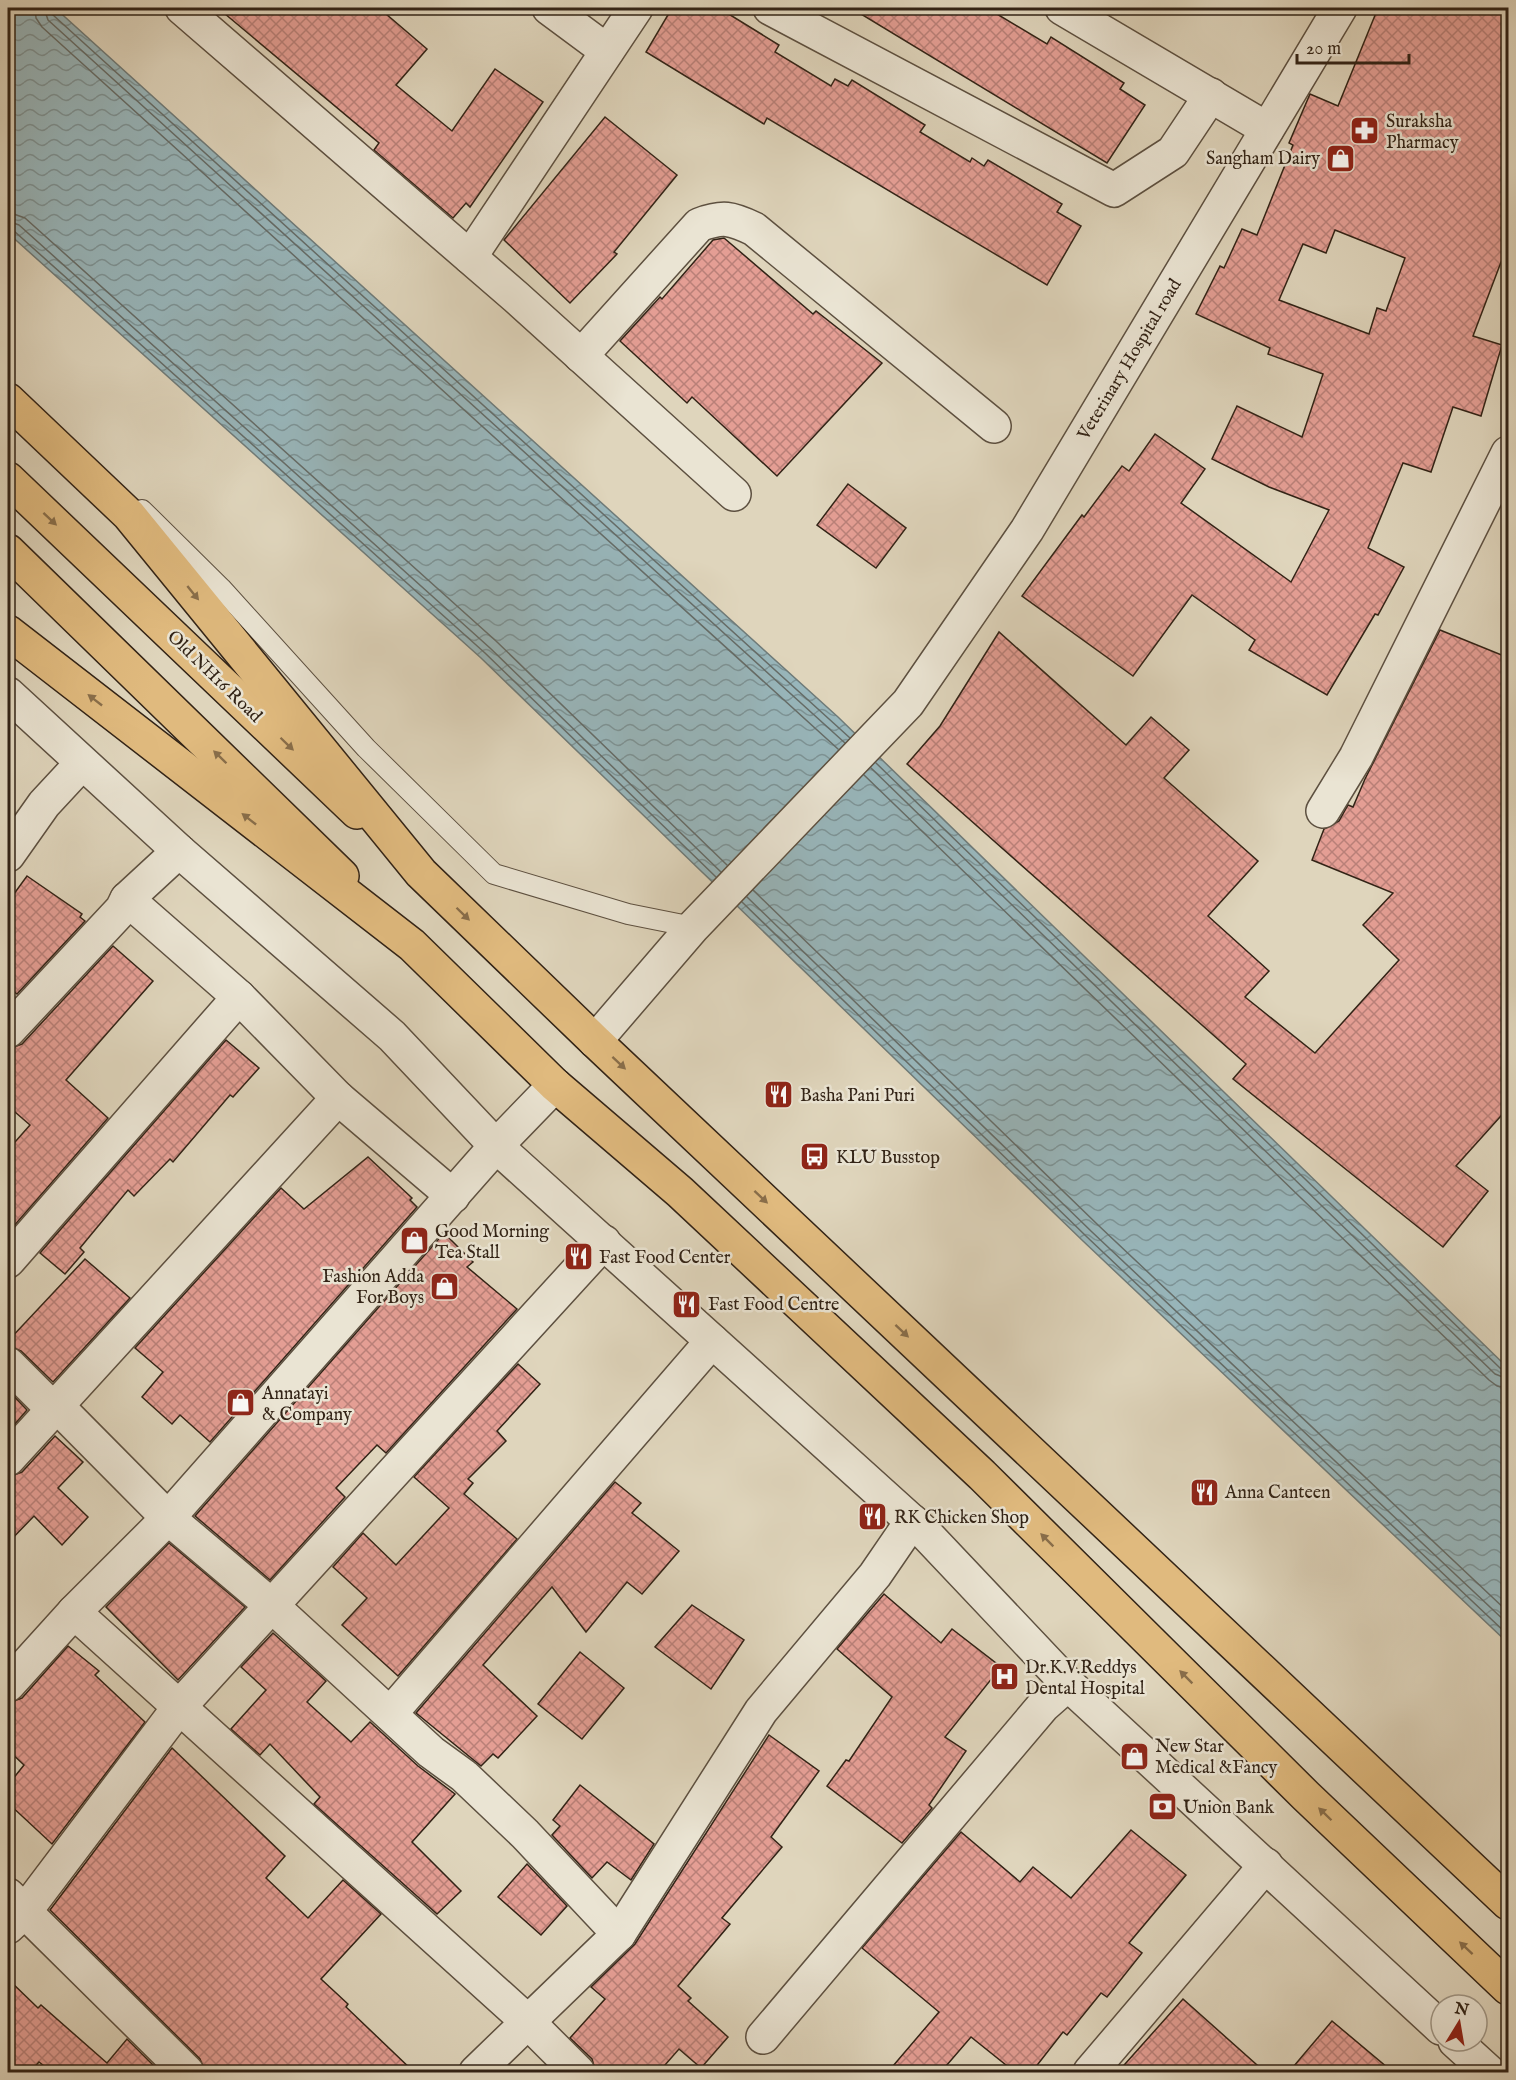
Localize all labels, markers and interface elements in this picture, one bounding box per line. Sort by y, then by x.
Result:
scale bar [1297,27,1410,65]
text: 20 m [1306,38,1341,61]
place label: Suraksha Pharmacy [1386,111,1459,155]
pharmacy icon: Suraksha Pharmacy [1349,115,1381,147]
shop icon: Sangham Dairy [1325,142,1357,174]
place label: Sangham Dairy [1206,148,1320,171]
street label: Veterinary Hospital road [1073,275,1188,445]
one-way arrow [42,512,57,525]
one-way arrow [186,585,199,601]
street label: Old NH16 Road [162,626,267,728]
one-way arrow [87,694,103,707]
one-way arrow [279,737,293,751]
one-way arrow [213,750,228,764]
one-way arrow [242,814,257,826]
one-way arrow [456,906,470,920]
one-way arrow [611,1056,625,1070]
restaurant icon: Basha Pani Puri [763,1079,795,1111]
place label: Basha Pani Puri [800,1085,915,1108]
bus stop icon: KLU Busstop [799,1141,831,1173]
place label: KLU Busstop [836,1147,940,1170]
one-way arrow [753,1190,768,1204]
place label: Good Morning Tea Stall [435,1221,549,1265]
shop icon: Good Morning Tea Stall [398,1225,430,1257]
restaurant icon: Fast Food Center [562,1241,594,1273]
place label: Fast Food Center [599,1247,731,1270]
place label: Fashion Adda For Boys [322,1266,424,1310]
shop icon: Fashion Adda For Boys [429,1270,461,1302]
restaurant icon: Fast Food Centre [671,1288,703,1320]
place label: Fast Food Centre [708,1294,839,1317]
one-way arrow [895,1324,910,1338]
place label: Annatayi & Company [261,1383,352,1427]
shop icon: Annatayi & Company [225,1387,257,1419]
restaurant icon: Anna Canteen [1188,1476,1220,1508]
place label: Anna Canteen [1224,1482,1331,1505]
restaurant icon: RK Chicken Shop [857,1501,889,1533]
place label: RK Chicken Shop [894,1507,1029,1530]
one-way arrow [1041,1533,1055,1547]
place label: Dr.K.V.Reddys Dental Hospital [1025,1657,1145,1701]
hospital icon: Dr.K.V.Reddys Dental Hospital [988,1661,1020,1693]
one-way arrow [1179,1670,1193,1684]
place label: New Star Medical &Fancy [1155,1736,1278,1780]
shop icon: New Star Medical &Fancy [1118,1740,1150,1772]
bank icon: Union Bank [1146,1791,1178,1823]
place label: Union Bank [1183,1797,1275,1820]
one-way arrow [1318,1807,1332,1821]
one-way arrow [1459,1942,1474,1955]
north arrow [1429,1993,1489,2053]
text: N [1452,1999,1470,2021]

